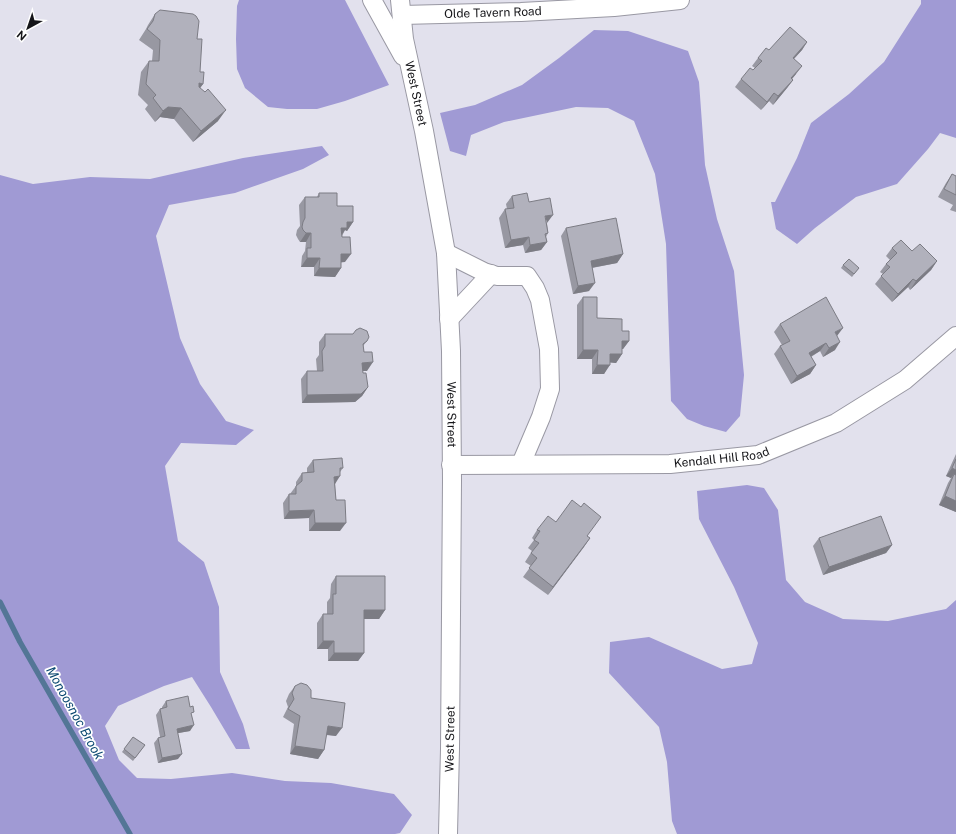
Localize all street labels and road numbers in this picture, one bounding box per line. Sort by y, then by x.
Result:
street label: Olde Tavern Road [444,4,542,21]
street label: West Street [402,60,430,128]
street label: West Street [444,381,459,448]
street label: Kendall Hill Road [673,444,771,471]
street label: West Street [442,705,458,772]

